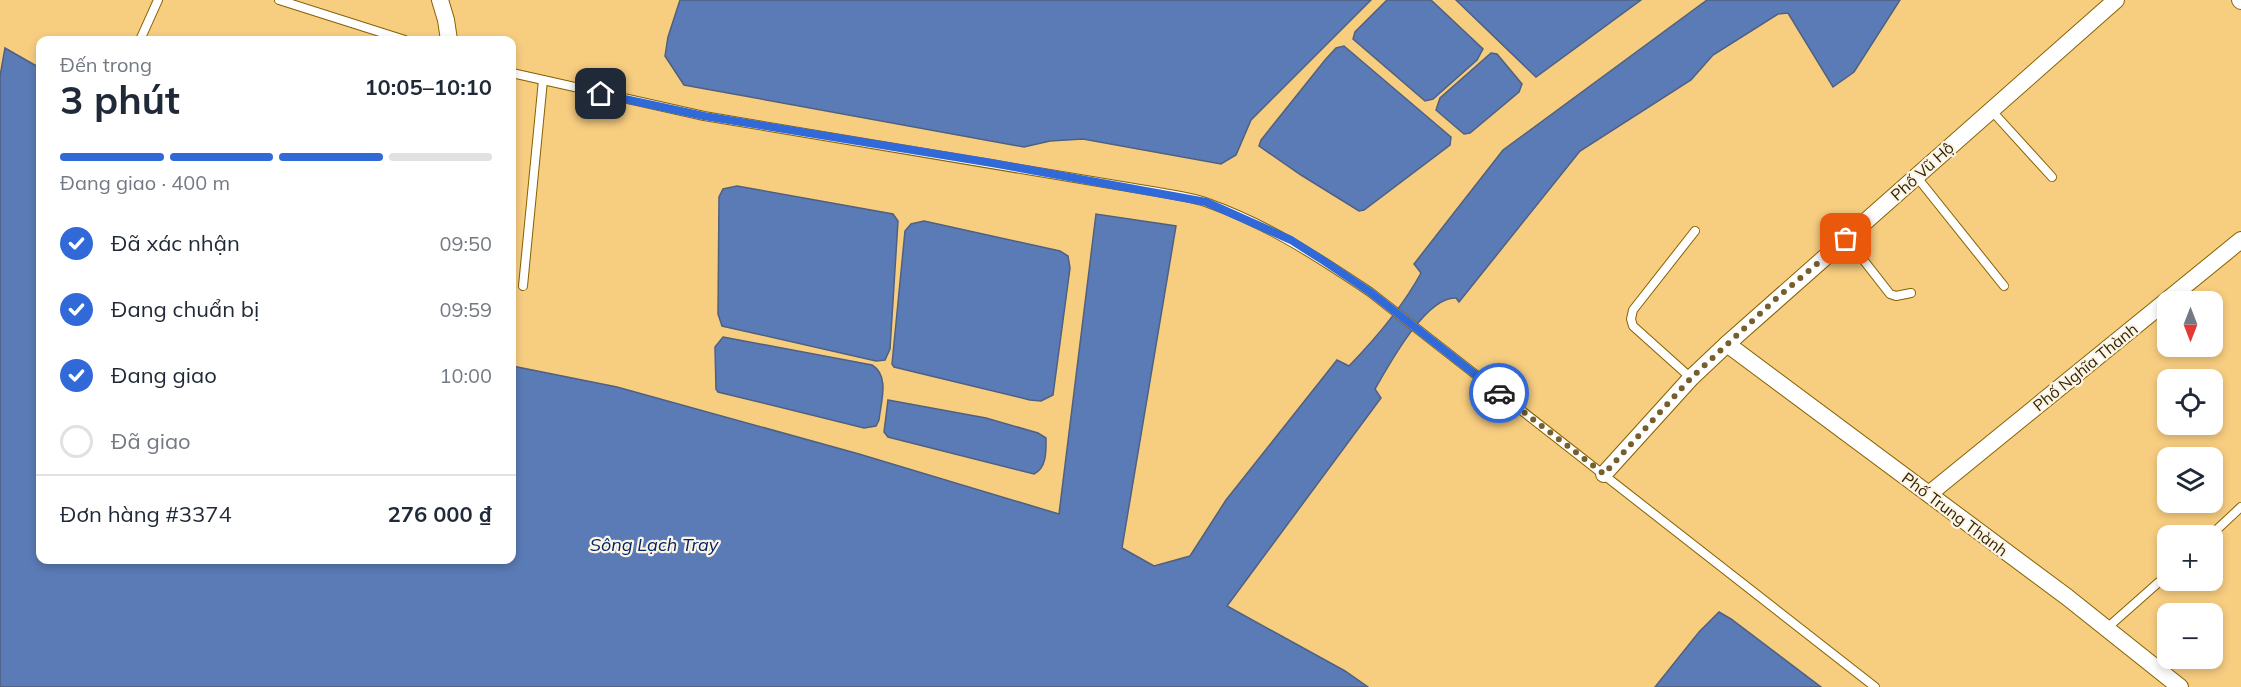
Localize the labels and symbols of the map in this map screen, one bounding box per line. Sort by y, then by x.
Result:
pin [575,68,626,119]
street label: Phố Vũ Hộ [1886,137,1958,205]
pin [1820,213,1871,264]
north arrow [2157,291,2223,357]
street label: Phố Nghĩa Thành [2029,319,2141,415]
courier [1469,363,1529,423]
street label: Phố Trung Thành [1898,468,2012,560]
water label: Sông Lạch Tray [590,533,720,556]

